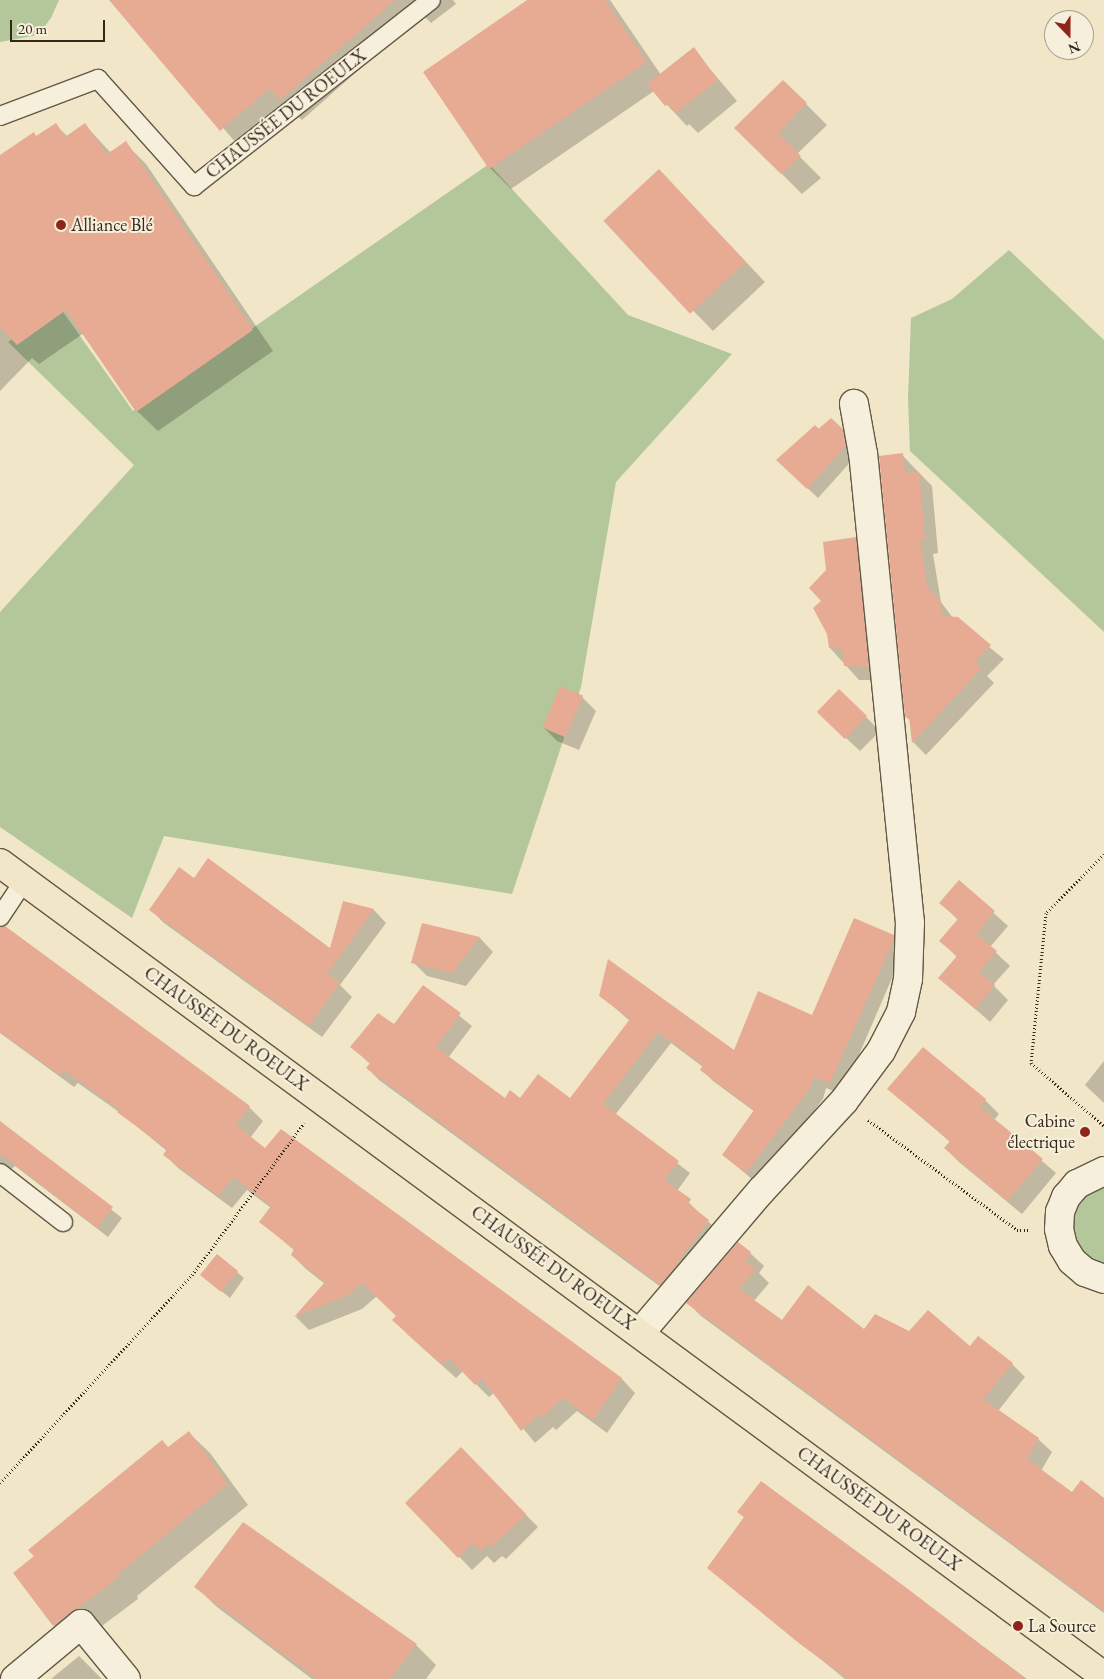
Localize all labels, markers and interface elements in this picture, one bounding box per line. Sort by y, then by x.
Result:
scale bar [12,10,108,42]
north arrow [1044,10,1094,60]
text: 20 m [18,19,47,38]
text: N [1066,38,1083,58]
street label: CHAUSSÉE DU ROEULX [202,45,370,183]
place label: Alliance Blé [71,214,153,236]
marker: Alliance Blé [55,219,67,231]
street label: CHAUSSÉE DU ROEULX [140,962,312,1096]
place label: Cabine électrique [1008,1111,1075,1154]
marker: Cabine électrique [1079,1126,1091,1138]
street label: CHAUSSÉE DU ROEULX [467,1201,639,1335]
street label: CHAUSSÉE DU ROEULX [793,1442,965,1576]
place label: La Source [1028,1615,1096,1637]
marker: La Source [1012,1620,1024,1632]

